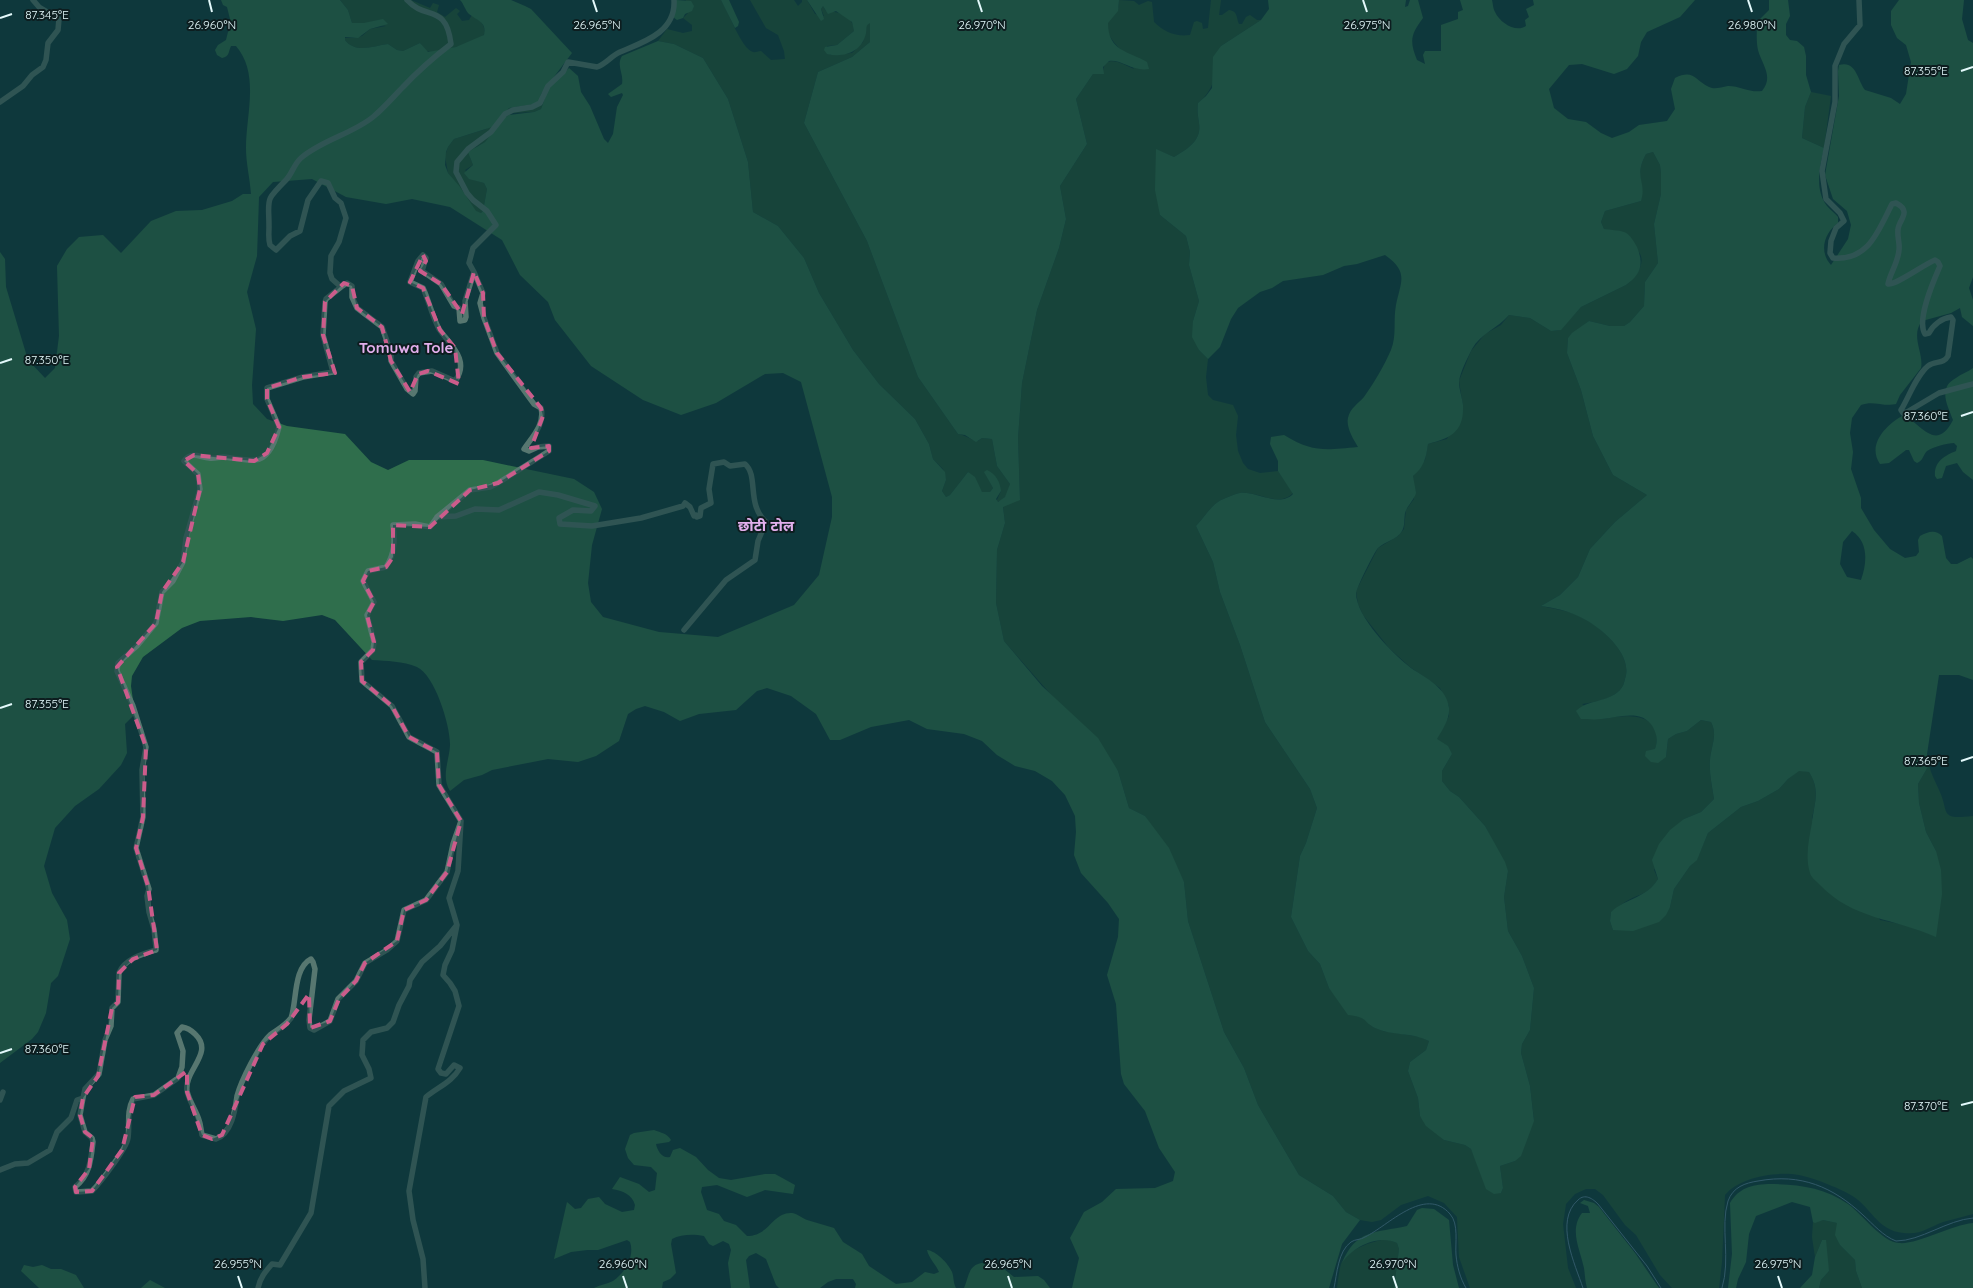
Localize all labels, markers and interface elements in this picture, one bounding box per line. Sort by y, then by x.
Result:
text: 87.345°E [25,7,69,22]
text: 26.960°N [188,17,236,32]
text: 26.965°N [573,17,621,32]
text: 26.970°N [958,17,1006,32]
text: 26.975°N [1343,17,1391,32]
text: 26.980°N [1728,17,1776,32]
text: 87.355°E [1904,63,1948,78]
district label: Tomuwa Tole [359,338,453,357]
text: 87.350°E [25,352,69,367]
text: 87.360°E [1904,408,1948,423]
district label: छोटी टोल [738,516,795,535]
text: 87.355°E [25,696,69,711]
text: 87.365°E [1904,753,1948,768]
text: 87.360°E [25,1041,69,1056]
text: 87.370°E [1904,1098,1948,1113]
text: 26.955°N [214,1256,262,1271]
text: 26.960°N [599,1256,647,1271]
text: 26.965°N [984,1256,1032,1271]
text: 26.970°N [1369,1256,1417,1271]
text: 26.975°N [1754,1256,1802,1271]

